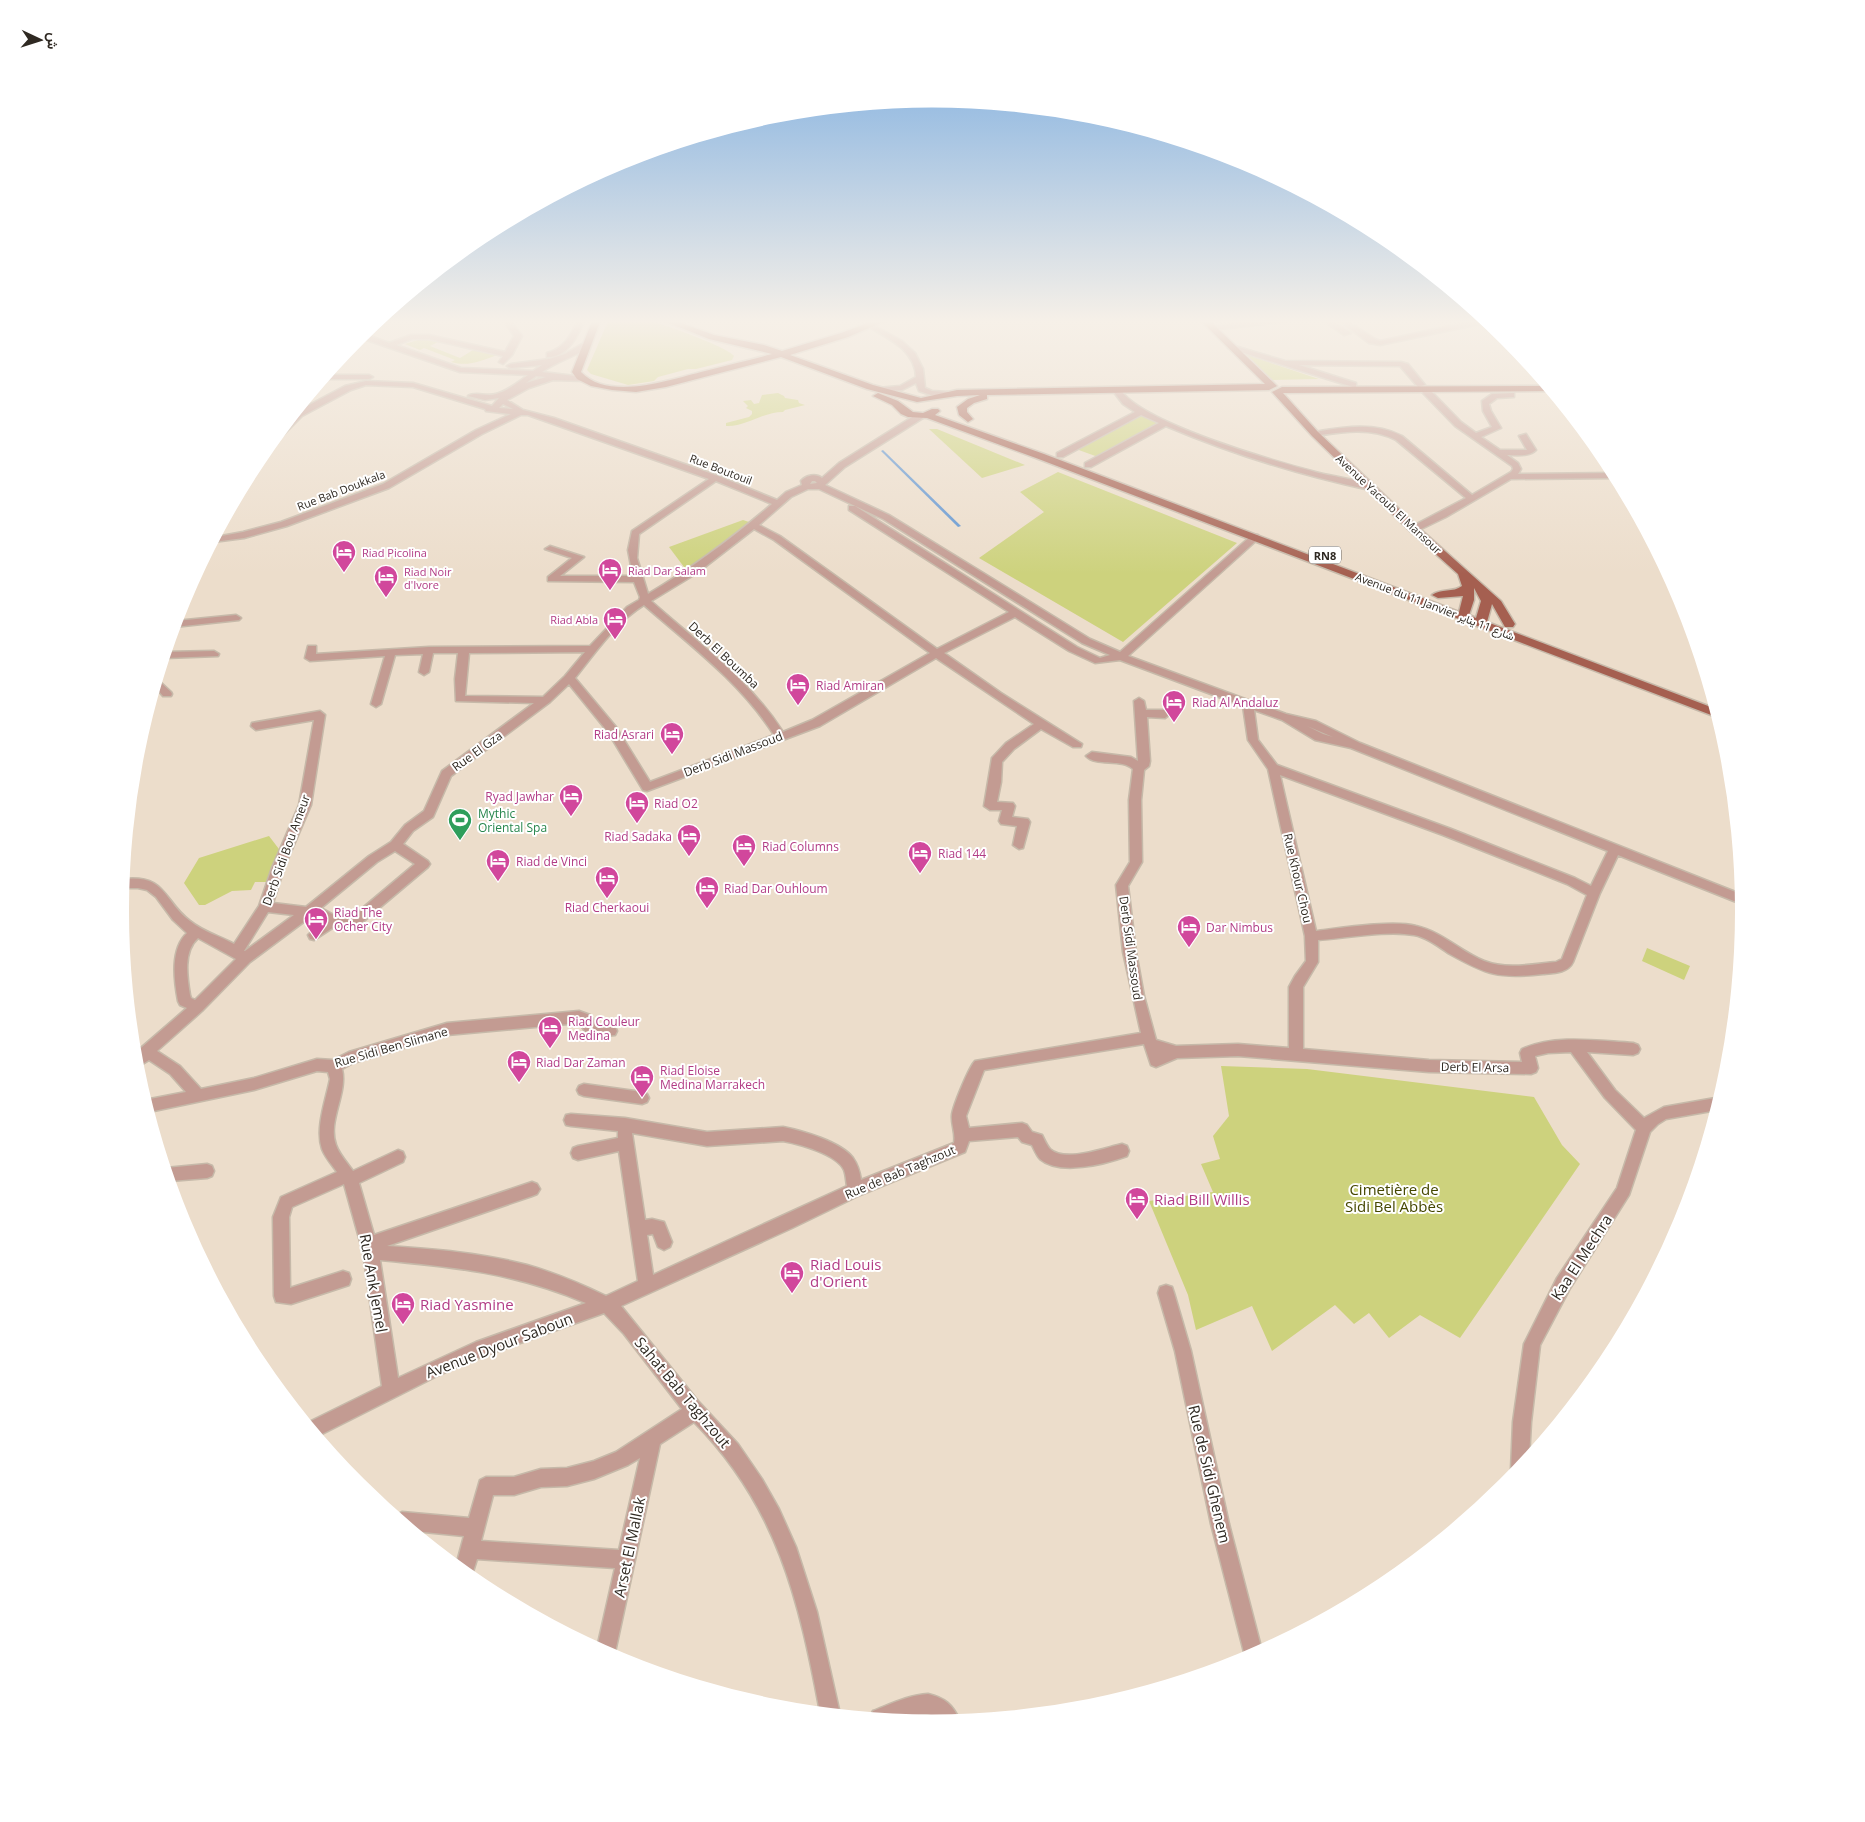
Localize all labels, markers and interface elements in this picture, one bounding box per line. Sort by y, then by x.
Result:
north arrow [15,15,65,65]
text: ش [43,32,64,50]
street label: Rue Boutouil [688,450,754,488]
street label: Avenue Yacoub El Mansour [1333,451,1445,557]
street label: Rue Bab Doukkala [295,466,387,514]
hotel icon: Riad Picolina [331,539,357,573]
place label: Riad Picolina [362,545,427,560]
road number: RN8 [1309,546,1341,564]
hotel icon: Riad Dar Salam [597,557,623,591]
place label: Riad Dar Salam [628,563,706,578]
hotel icon: Riad Noir d'Ivore [373,564,399,598]
place label: Riad Noir d'Ivore [404,564,452,592]
street label: Avenue du 11 Janvier شارع 11 يناير [1353,569,1517,644]
hotel icon: Riad Abla [602,606,628,640]
place label: Riad Abla [550,612,598,627]
street label: Derb El Boumba [685,618,763,692]
hotel icon: Riad Amiran [785,672,811,706]
place label: Riad Amiran [816,677,884,694]
hotel icon: Riad Al Andaluz [1161,689,1187,723]
place label: Riad Al Andaluz [1192,694,1279,711]
hotel icon: Riad Asrari [659,721,685,755]
place label: Riad Asrari [594,726,654,743]
street label: Rue El Gza [448,727,506,775]
street label: Derb Sidi Massoud [681,727,785,781]
hotel icon: Ryad Jawhar [558,783,584,817]
place label: Ryad Jawhar [485,788,554,805]
hotel icon: Riad O2 [624,790,650,824]
street label: Derb Sidi Bou Ameur [258,792,314,908]
place label: Riad O2 [654,795,698,812]
place label: Mythic Oriental Spa [478,805,547,836]
sports icon: Mythic Oriental Spa [447,807,473,841]
hotel icon: Riad Sadaka [676,823,702,857]
place label: Riad Sadaka [604,828,672,845]
street label: Rue Khour Chou [1279,832,1317,924]
hotel icon: Riad Columns [731,833,757,867]
place label: Riad Columns [762,838,839,855]
hotel icon: Riad 144 [907,840,933,874]
place label: Riad 144 [938,845,986,862]
hotel icon: Riad de Vinci [485,848,511,882]
place label: Riad de Vinci [516,853,587,870]
hotel icon: Riad Cherkaoui [594,865,620,899]
hotel icon: Riad Dar Ouhloum [694,875,720,909]
place label: Riad Dar Ouhloum [724,880,828,897]
street label: Derb Sidi Massoud [1115,895,1147,1001]
place label: Riad Cherkaoui [565,899,649,916]
place label: Riad The Ocher City [334,904,393,935]
hotel icon: Riad The Ocher City [303,906,329,940]
hotel icon: Dar Nimbus [1176,914,1202,948]
place label: Dar Nimbus [1206,919,1273,936]
place label: Riad Couleur Medina [568,1013,640,1044]
hotel icon: Riad Couleur Medina [537,1015,563,1049]
street label: Rue Sidi Ben Slimane [332,1023,450,1071]
hotel icon: Riad Dar Zaman [506,1049,532,1083]
place label: Riad Dar Zaman [536,1054,626,1071]
street label: Derb El Arsa [1441,1058,1509,1076]
place label: Riad Eloise Medina Marrakech [660,1062,765,1093]
hotel icon: Riad Eloise Medina Marrakech [629,1064,655,1098]
street label: Rue de Bab Taghzout [842,1141,958,1203]
park label: Cimetière de Sidi Bel Abbès [1345,1179,1443,1216]
hotel icon: Riad Bill Willis [1124,1186,1150,1220]
place label: Riad Bill Willis [1154,1189,1250,1209]
street label: Kaa El Mechra [1546,1210,1616,1304]
street label: Rue Ank Jemel [355,1232,393,1334]
place label: Riad Louis d'Orient [810,1254,881,1291]
hotel icon: Riad Louis d'Orient [779,1260,805,1294]
hotel icon: Riad Yasmine [390,1291,416,1325]
place label: Riad Yasmine [420,1294,514,1314]
street label: Avenue Dyour Saboun [423,1308,575,1382]
street label: Sahat Bab Taghzout [631,1332,735,1452]
street label: Rue de Sidi Ghenem [1184,1403,1236,1545]
street label: Arset El Mallak [609,1495,649,1599]

